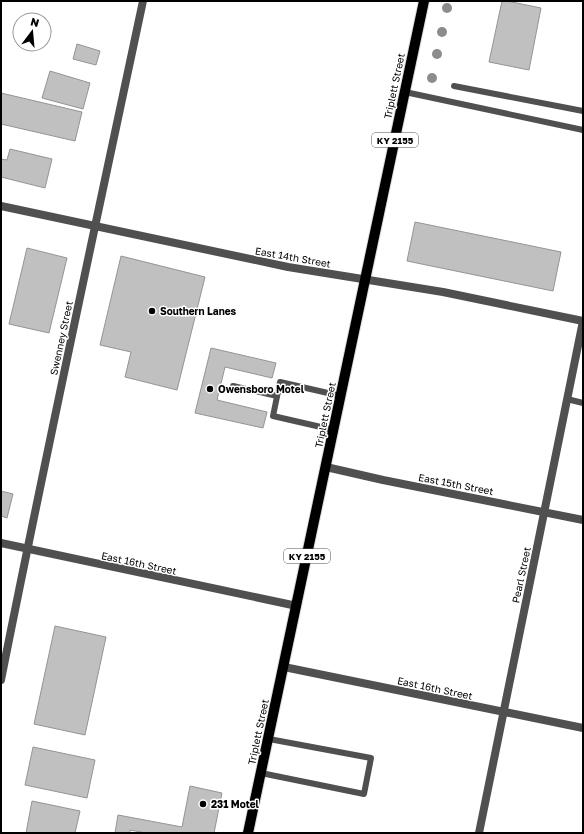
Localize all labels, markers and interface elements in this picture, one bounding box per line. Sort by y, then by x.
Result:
north arrow [12,12,52,52]
text: N [29,15,41,29]
street label: Triplett Street [381,52,407,120]
road number: KY 2155 [372,133,418,147]
street label: East 14th Street [254,244,332,270]
street label: Swenney Street [47,300,75,376]
place label: Southern Lanes [160,305,237,317]
marker: Southern Lanes [147,306,157,316]
street label: Triplett Street [312,381,338,449]
place label: Owensboro Motel [218,383,305,395]
marker: Owensboro Motel [205,384,215,394]
street label: East 15th Street [417,471,495,497]
street label: Pearl Street [509,546,533,604]
street label: East 16th Street [100,549,178,577]
road number: KY 2155 [284,549,330,563]
street label: East 16th Street [396,674,474,702]
street label: Triplett Street [245,698,271,766]
place label: 231 Motel [211,798,260,810]
marker: 231 Motel [198,799,208,809]

